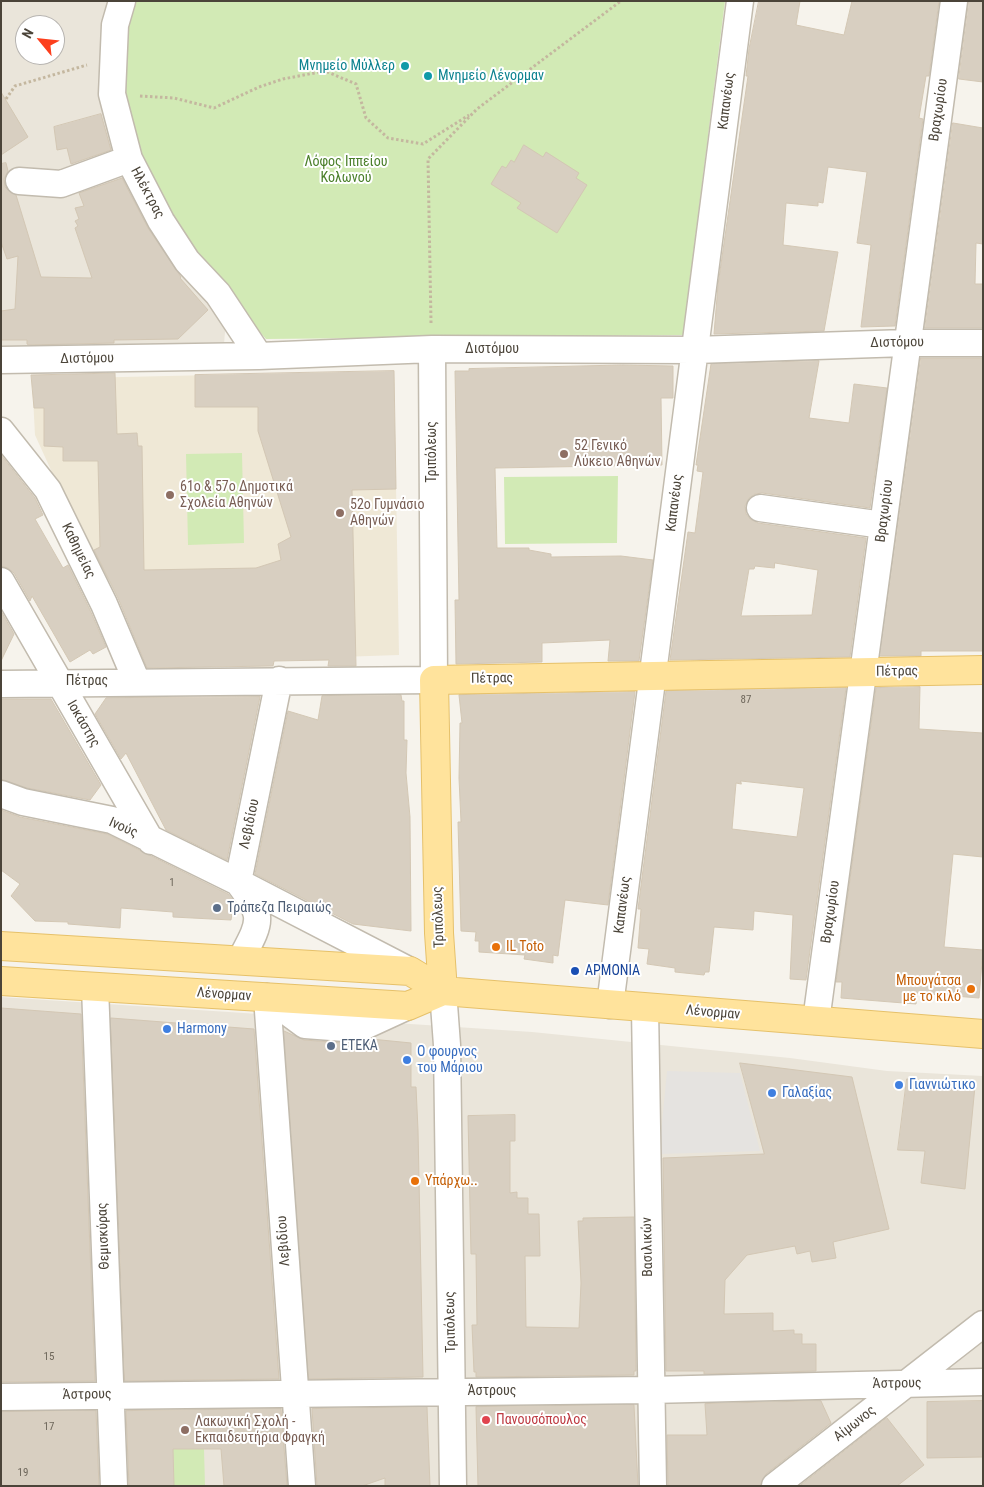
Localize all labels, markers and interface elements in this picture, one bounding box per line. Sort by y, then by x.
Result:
north arrow [15,15,65,65]
text: N [19,26,37,41]
place label: Μνημείο Μύλλερ [299,58,395,74]
marker: Μνημείο Μύλλερ [399,60,411,72]
place label: Μνημείο Λένορμαν [438,68,544,84]
marker: Μνημείο Λένορμαν [422,70,434,82]
street label: Καπανέως [715,71,739,131]
street label: Βραχωρίου [926,77,952,143]
park label: Λόφος Ιππείου Κολωνού [304,154,388,186]
street label: Ηλέκτρας [126,164,168,222]
street label: Διστόμου [870,334,924,352]
street label: Διστόμου [465,341,519,357]
street label: Διστόμου [60,350,114,368]
street label: Τριπόλεως [424,421,440,483]
place label: 52 Γενικό Λύκειο Αθηνών [574,438,661,471]
marker: 52 Γενικό Λύκειο Αθηνών [558,448,570,460]
street label: Καπανέως [663,473,687,533]
place label: 61ο & 57ο Δημοτικά Σχολεία Αθηνών [180,479,293,512]
street label: Βραχωρίου [873,479,897,543]
marker: 61ο & 57ο Δημοτικά Σχολεία Αθηνών [164,489,176,501]
place label: 52ο Γυμνάσιο Αθηνών [350,497,424,530]
marker: 52ο Γυμνάσιο Αθηνών [334,507,346,519]
street label: Καθημείας [57,521,99,581]
street label: Πέτρας [876,663,918,681]
street label: Πέτρας [471,670,513,688]
street label: Πέτρας [66,673,108,689]
house number: 87 [741,693,751,707]
street label: Ιοκάστης [63,698,103,750]
street label: Λεβιδίου [236,797,264,851]
street label: Ινούς [106,814,140,842]
street label: Καπανέως [611,875,635,935]
house number: 1 [169,876,175,890]
street label: Βραχωρίου [818,879,844,945]
street label: Τριπόλεως [430,886,448,948]
place label: Τράπεζα Πειραιώς [227,900,332,916]
marker: Τράπεζα Πειραιώς [211,902,223,914]
place label: IL Toto [506,939,544,955]
marker: IL Toto [490,941,502,953]
place label: ΑΡΜΟΝΙΑ [585,963,640,979]
marker: ΑΡΜΟΝΙΑ [569,965,581,977]
place label: Μπουγάτσα με το κιλό [896,973,961,1006]
marker: Μπουγάτσα με το κιλό [965,983,977,995]
street label: Λένορμαν [196,985,252,1005]
street label: Λένορμαν [685,1002,741,1024]
place label: Harmony [177,1021,227,1037]
marker: Harmony [161,1023,173,1035]
place label: ΕΤΕΚΑ [341,1038,378,1054]
marker: ΕΤΕΚΑ [325,1040,337,1052]
place label: Ο φουρνος του Μάριου [417,1044,483,1076]
marker: Ο φουρνος του Μάριου [401,1054,413,1066]
place label: Γιαννιώτικο [909,1077,976,1093]
marker: Γιαννιώτικο [893,1079,905,1091]
place label: Γαλαξίας [782,1085,832,1101]
marker: Γαλαξίας [766,1087,778,1099]
place label: Υπάρχω.. [425,1173,478,1189]
marker: Υπάρχω.. [409,1175,421,1187]
street label: Θεμισκύρας [94,1202,114,1270]
street label: Λεβιδίου [274,1215,294,1267]
street label: Βασιλικών [639,1217,657,1277]
street label: Τριπόλεως [442,1291,460,1353]
house number: 15 [44,1350,54,1364]
street label: Άστρους [872,1375,922,1393]
street label: Άστρους [468,1383,516,1399]
street label: Άστρους [62,1386,112,1404]
street label: Αίμωνος [831,1402,879,1446]
place label: Πανουσόπουλος [496,1412,587,1428]
place label: Λακωνική Σχολή - Εκπαιδευτήρια Φραγκή [195,1414,325,1446]
marker: Πανουσόπουλος [480,1414,492,1426]
house number: 17 [44,1420,54,1434]
marker: Λακωνική Σχολή - Εκπαιδευτήρια Φραγκή [179,1424,191,1436]
house number: 19 [18,1466,28,1480]

